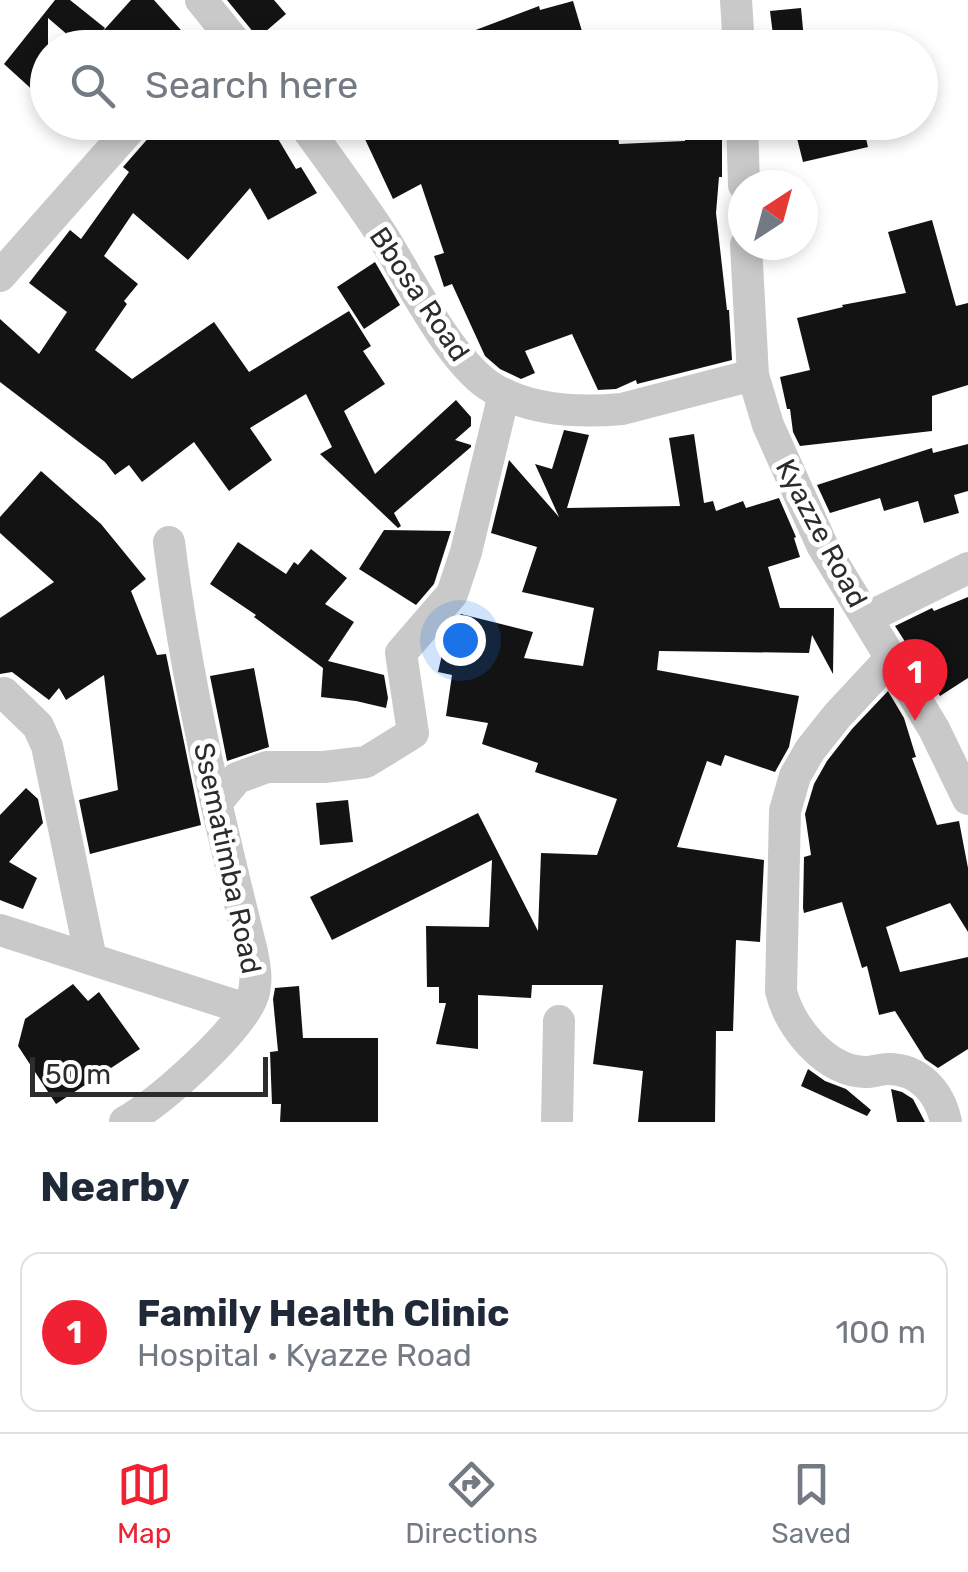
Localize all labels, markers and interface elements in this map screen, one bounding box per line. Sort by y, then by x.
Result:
search box [30,30,938,140]
icon: search [65,58,120,113]
text: Search here [145,62,358,108]
north arrow [728,170,818,260]
street label: Bbosa Road [363,221,476,368]
street label: Kyazze Road [769,454,874,613]
your location [435,615,486,666]
pin: 1 [882,638,948,721]
street label: Ssematimba Road [187,739,268,977]
scale bar [30,1052,268,1096]
text: 50 m [45,1058,111,1091]
text: Nearby [40,1162,190,1212]
text: Family Health Clinic [137,1290,509,1336]
text: 1 [67,1313,82,1351]
text: 100 m [835,1313,926,1351]
text: Hospital · Kyazze Road [137,1336,472,1374]
tab: Map [117,1457,172,1550]
tab: Directions [405,1457,538,1550]
tab: Saved [771,1457,851,1550]

